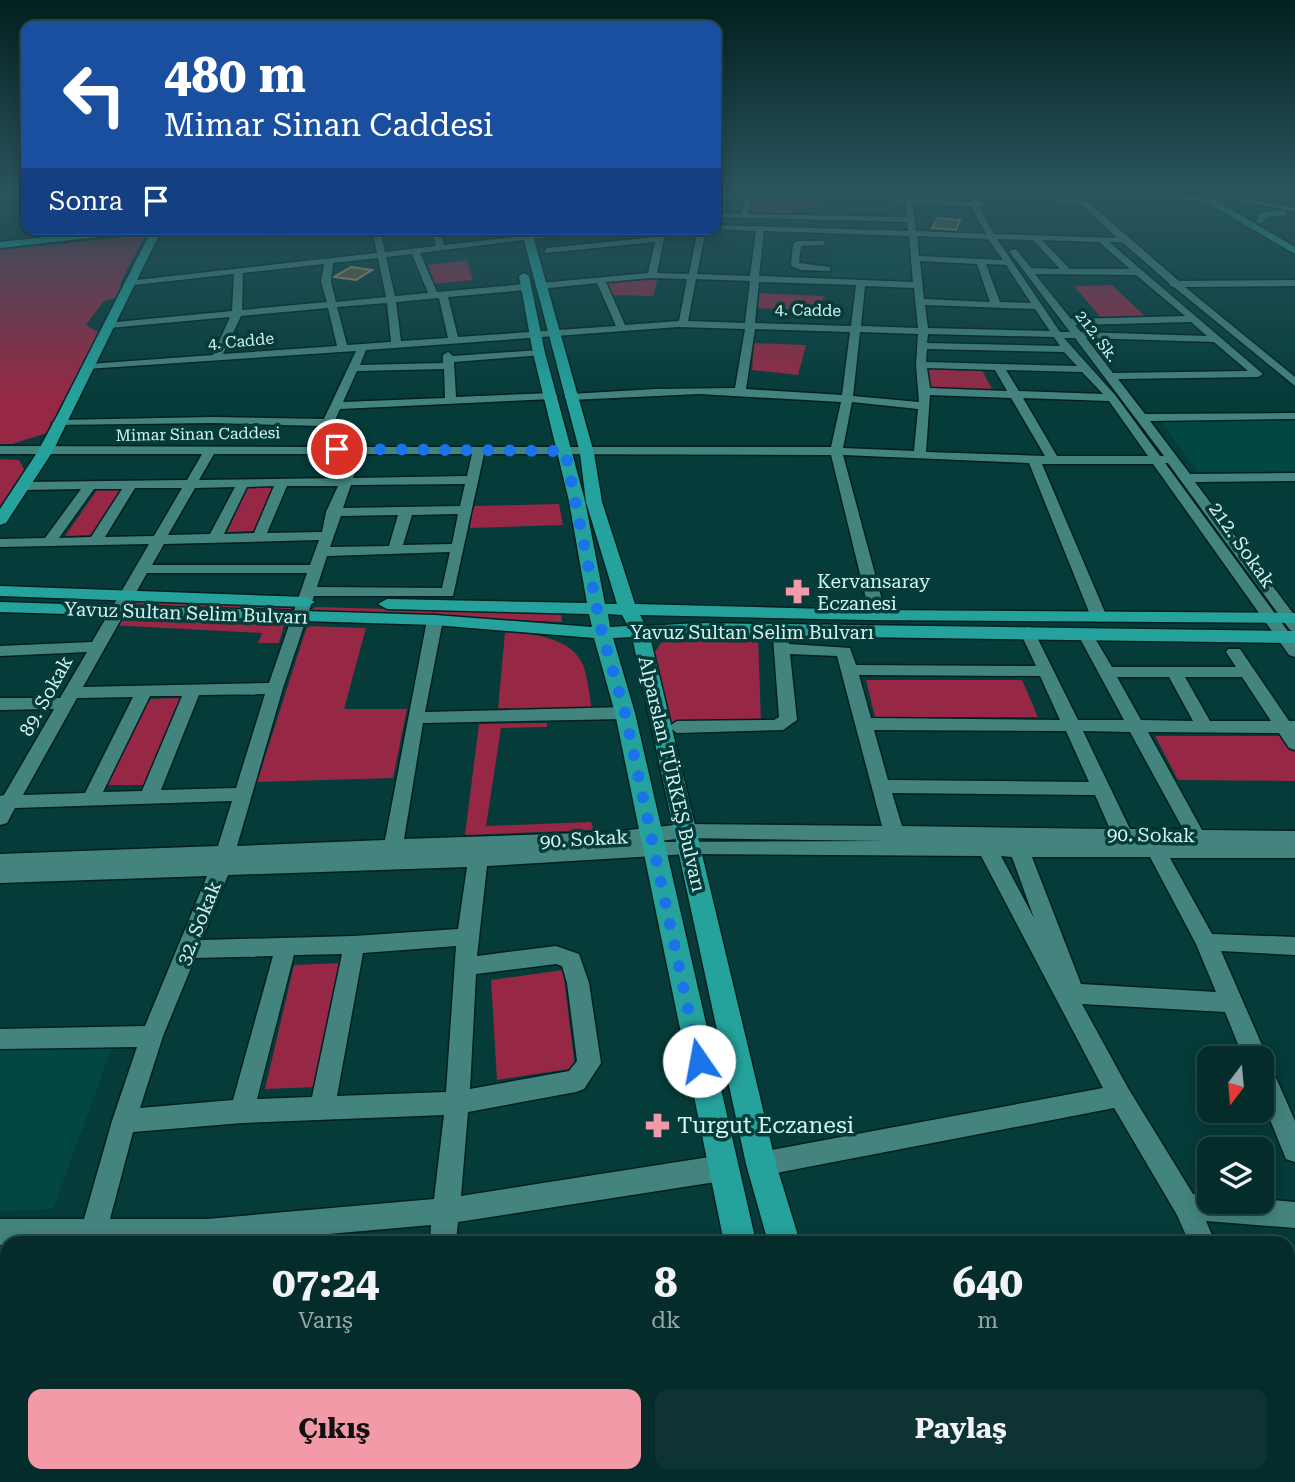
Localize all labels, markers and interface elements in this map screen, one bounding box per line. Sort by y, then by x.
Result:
text: 480 m [164,47,306,104]
icon: left [49,49,140,140]
text: Mimar Sinan Caddesi [164,106,493,144]
icon: arrive [137,182,175,220]
text: Sonra [49,186,123,216]
street label: 4. Cadde [775,300,842,320]
street label: 212. Sk. [1072,307,1122,365]
street label: 4. Cadde [207,329,275,353]
pin [307,419,367,479]
street label: Mimar Sinan Caddesi [116,423,280,445]
icon: arrive [318,430,356,468]
street label: 212. Sokak [1204,498,1280,592]
place label: Kervansaray Eczanesi [817,570,931,615]
pharmacy icon: Kervansaray Eczanesi [783,578,811,606]
street label: Yavuz Sultan Selim Bulvarı [64,597,308,629]
street label: Yavuz Sultan Selim Bulvarı [630,621,874,644]
street label: 89. Sokak [14,652,78,740]
street label: Alparslan TÜRKEŞ Bulvarı [634,654,710,894]
street label: 90. Sokak [1107,823,1195,847]
street label: 90. Sokak [539,825,629,853]
street label: 32. Sokak [172,878,226,968]
position arrow [662,1024,736,1098]
north arrow [1197,1046,1274,1124]
map controls [1197,1046,1274,1214]
pharmacy icon: Turgut Eczanesi [643,1111,671,1139]
place label: Turgut Eczanesi [677,1112,854,1139]
button: layers [1197,1137,1274,1214]
text: 07:24 [272,1258,379,1307]
text: 8 [654,1258,678,1307]
text: 640 [952,1258,1023,1307]
text: Varış [298,1307,353,1334]
text: dk [651,1307,681,1334]
text: m [977,1307,998,1334]
button: Çıkış [28,1389,641,1469]
button: Paylaş [655,1389,1267,1469]

